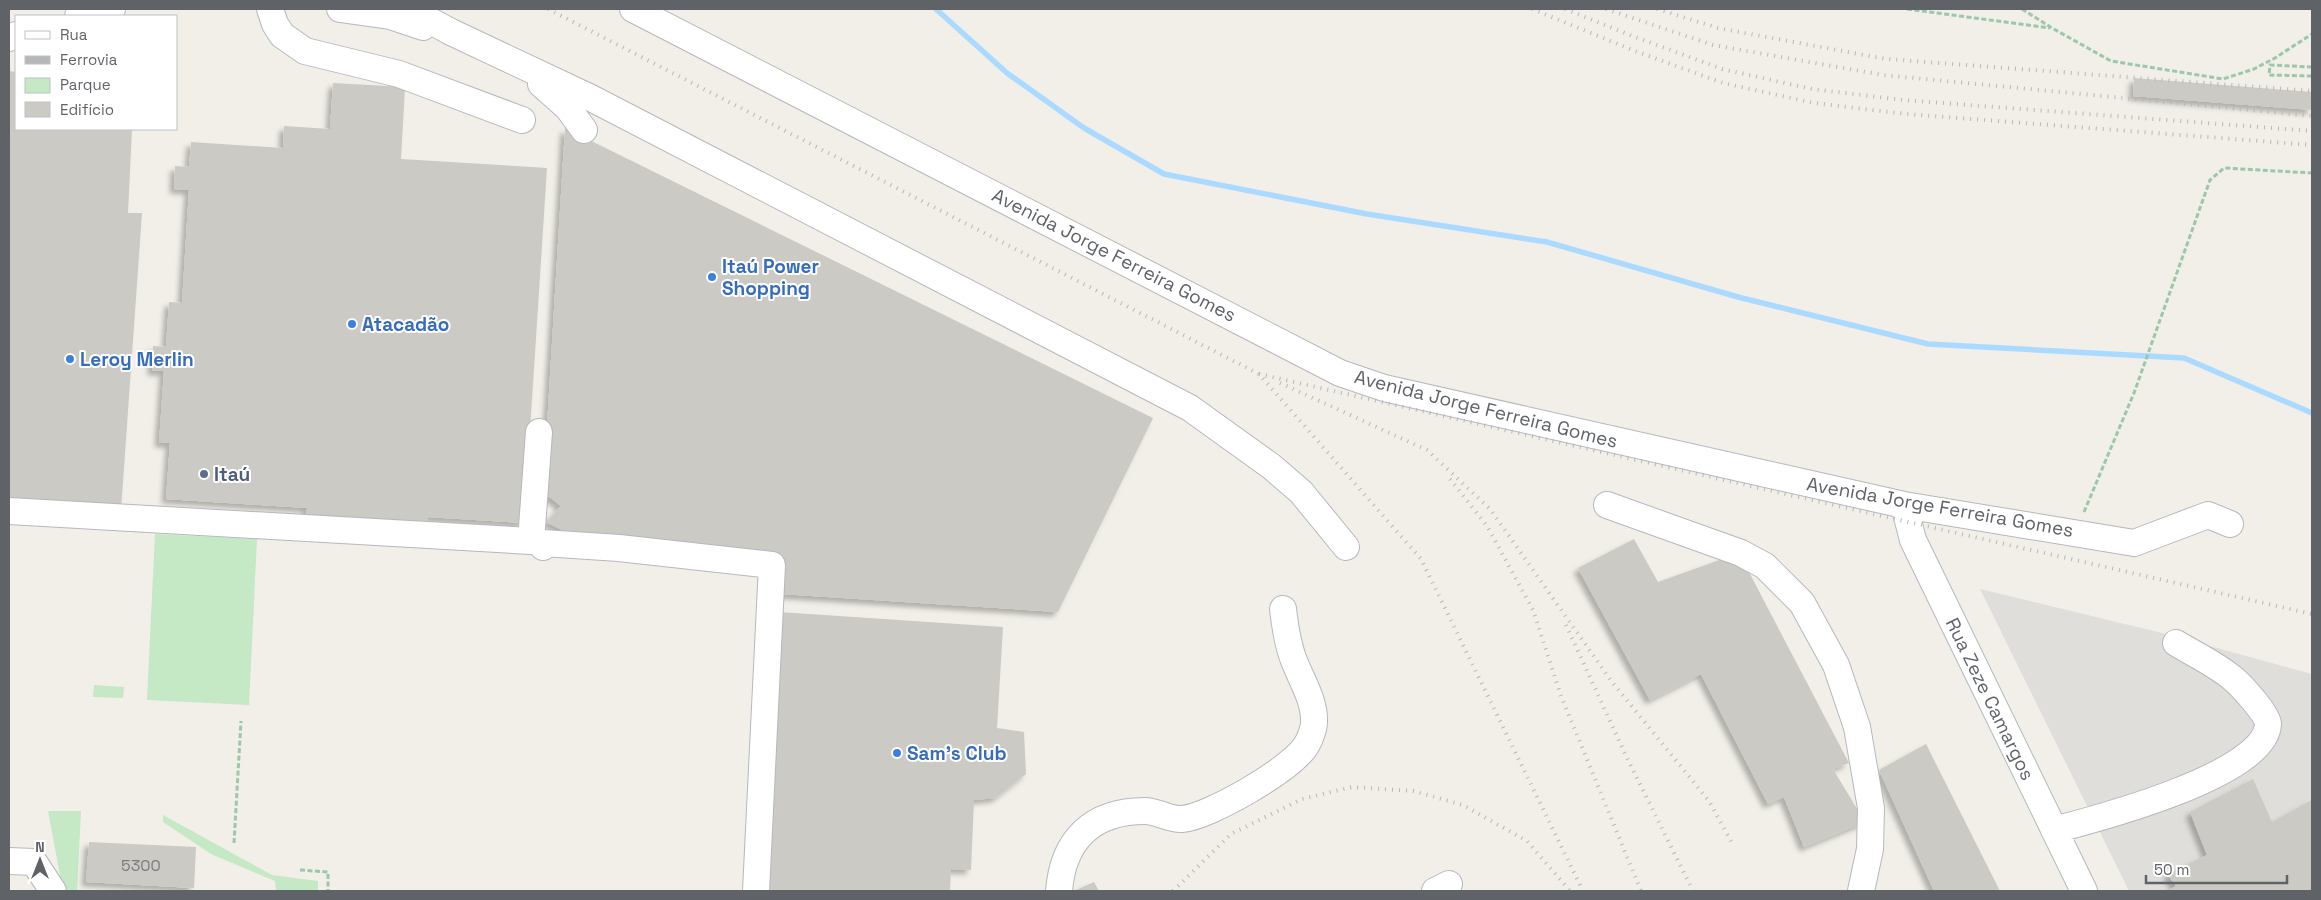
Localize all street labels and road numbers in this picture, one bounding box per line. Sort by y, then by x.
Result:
street label: Avenida Jorge Ferreira Gomes [988,182,1240,328]
street label: Avenida Jorge Ferreira Gomes [1352,364,1620,454]
street label: Avenida Jorge Ferreira Gomes [1805,471,2075,543]
street label: Rua Zeze Camargos [1940,614,2040,784]

